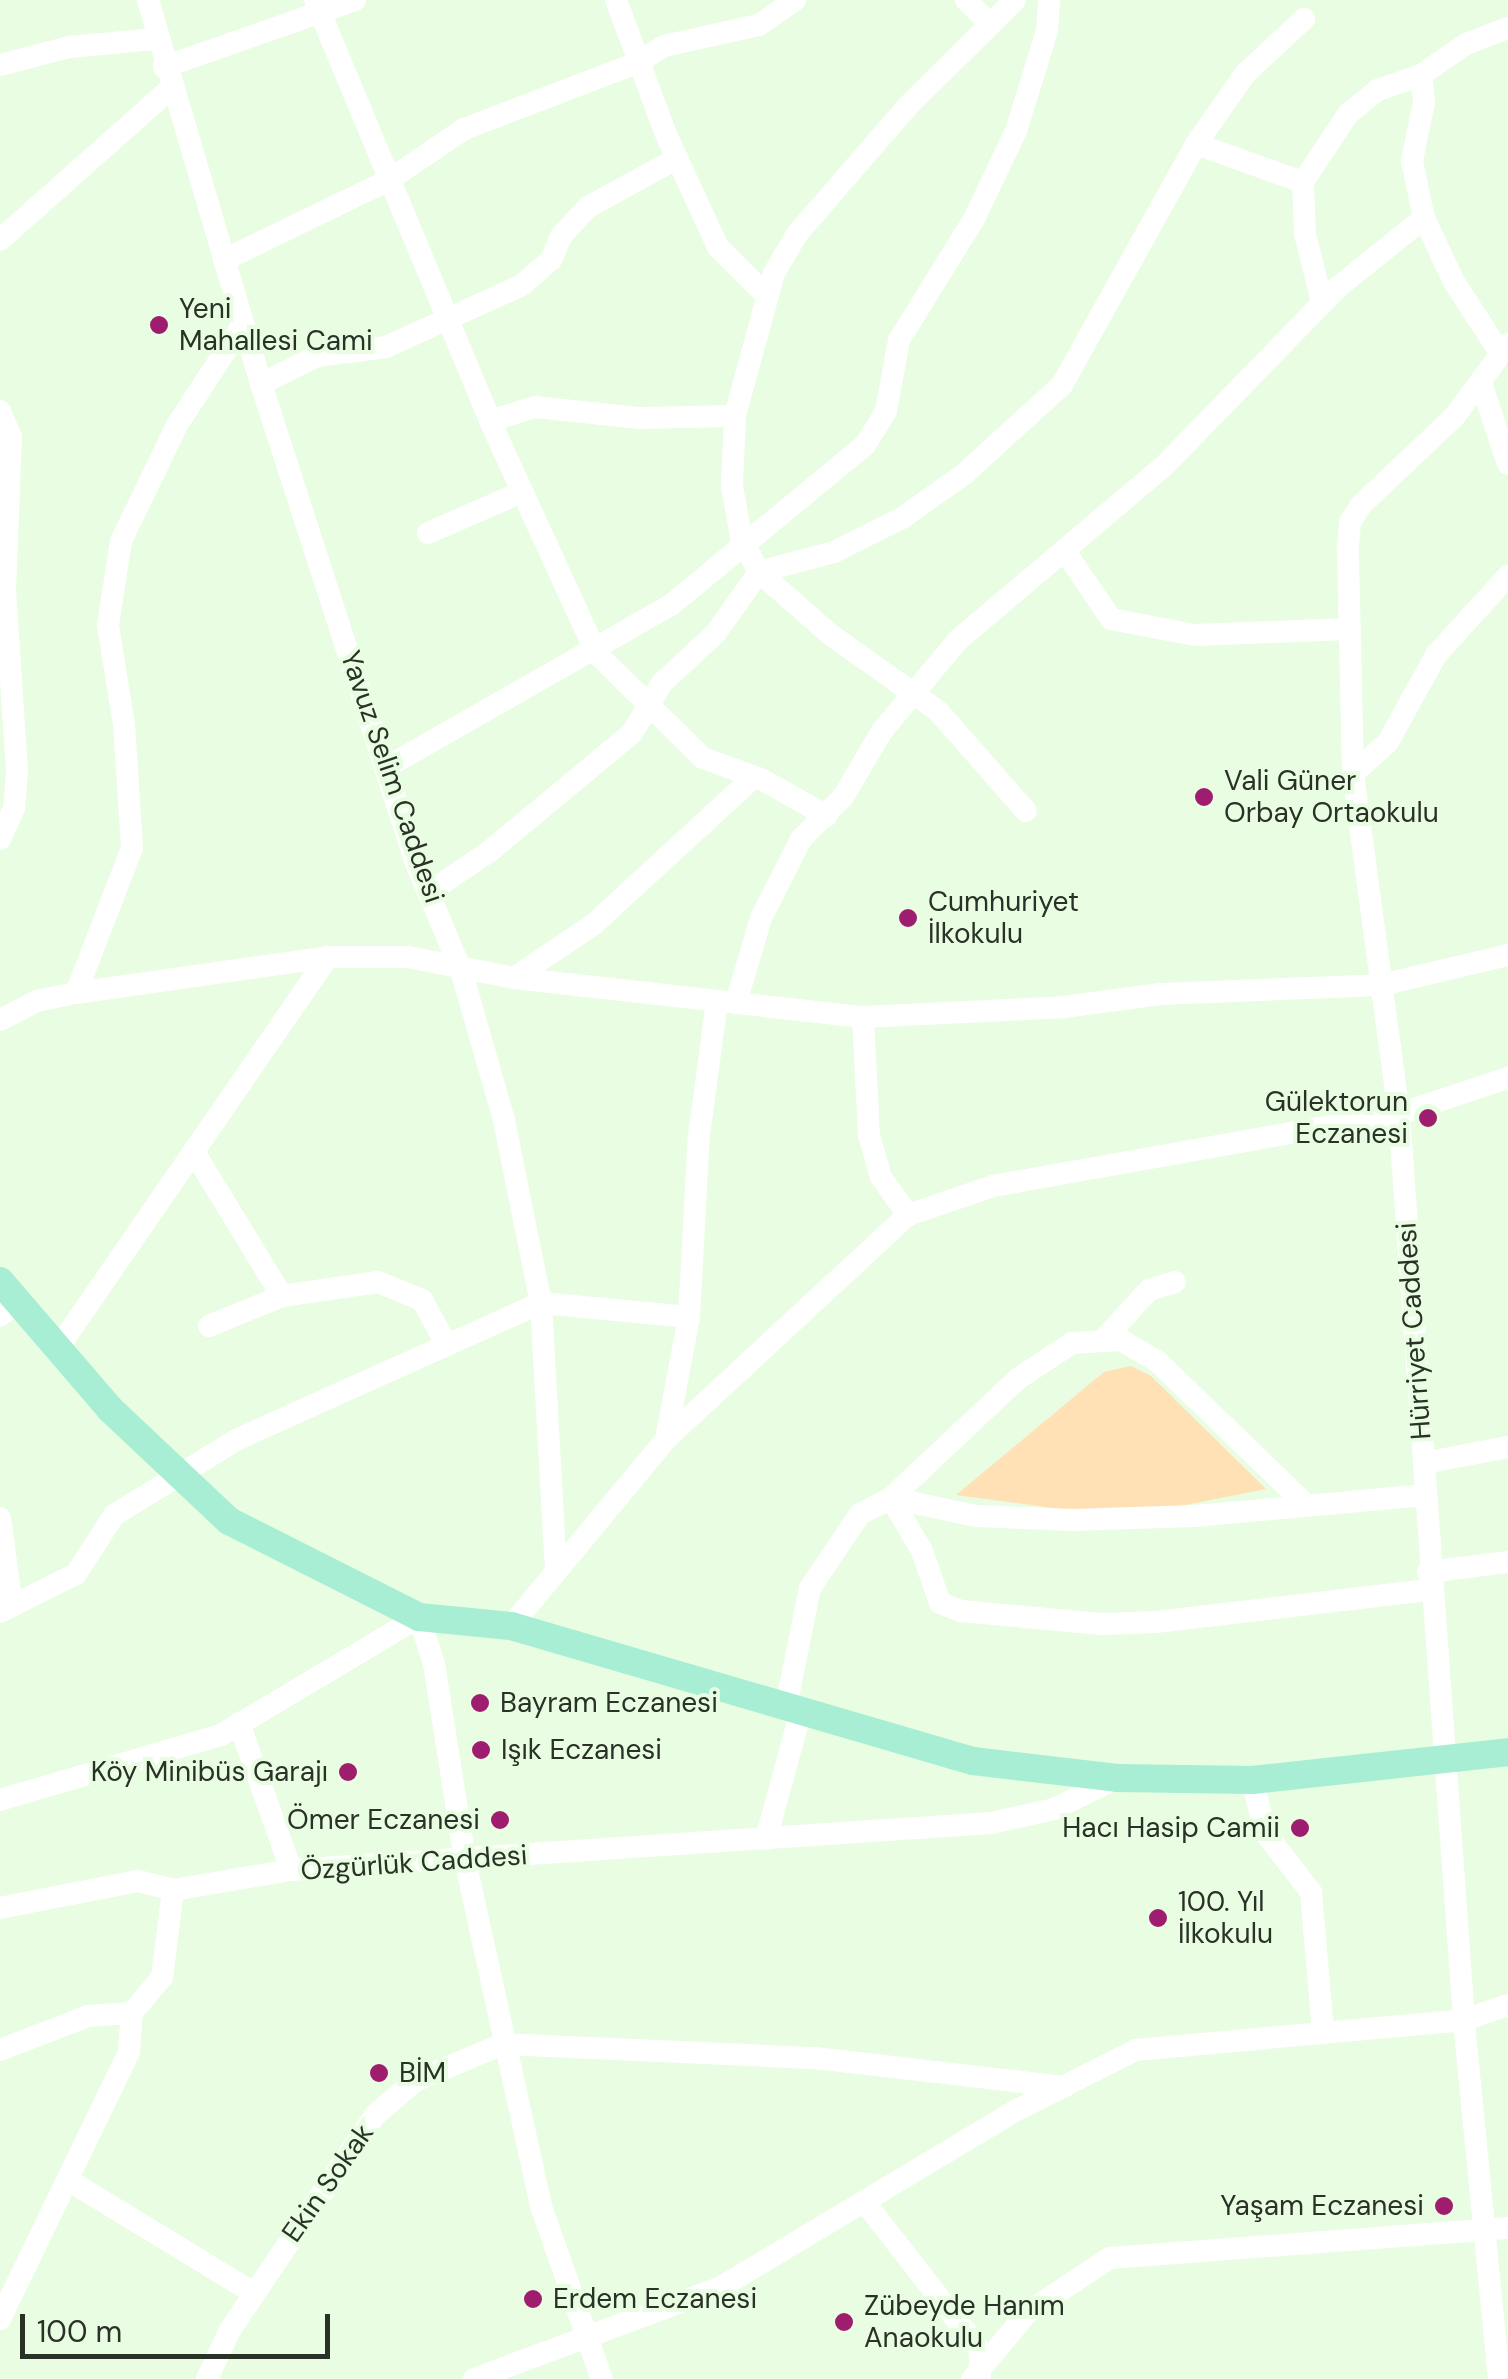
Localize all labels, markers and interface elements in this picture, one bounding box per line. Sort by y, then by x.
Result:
place label: Yeni Mahallesi Cami [179,292,373,358]
marker: Yeni Mahallesi Cami [148,314,170,336]
street label: Yavuz Selim Caddesi [333,646,451,908]
place label: Vali Güner Orbay Ortaokulu [1224,764,1439,830]
marker: Vali Güner Orbay Ortaokulu [1193,786,1215,808]
place label: Cumhuriyet İlkokulu [928,885,1079,951]
marker: Cumhuriyet İlkokulu [897,907,919,929]
place label: Gülektorun Eczanesi [1265,1085,1408,1151]
marker: Gülektorun Eczanesi [1417,1107,1439,1129]
street label: Hürriyet Caddesi [1390,1221,1438,1441]
place label: Bayram Eczanesi [500,1686,718,1720]
marker: Bayram Eczanesi [469,1692,491,1714]
place label: Işık Eczanesi [501,1733,662,1767]
marker: Işık Eczanesi [470,1739,492,1761]
place label: Köy Minibüs Garajı [91,1755,328,1789]
marker: Köy Minibüs Garajı [337,1761,359,1783]
place label: Ömer Eczanesi [287,1803,480,1837]
marker: Ömer Eczanesi [489,1809,511,1831]
place label: Hacı Hasip Camii [1062,1811,1280,1845]
marker: Hacı Hasip Camii [1289,1817,1311,1839]
street label: Özgürlük Caddesi [299,1838,529,1888]
place label: 100. Yıl İlkokulu [1178,1885,1273,1951]
marker: 100. Yıl İlkokulu [1147,1907,1169,1929]
place label: BİM [399,2056,446,2090]
marker: BİM [368,2062,390,2084]
street label: Ekin Sokak [275,2118,381,2248]
place label: Yaşam Eczanesi [1220,2189,1424,2223]
marker: Yaşam Eczanesi [1433,2195,1455,2217]
place label: Erdem Eczanesi [553,2282,757,2316]
marker: Erdem Eczanesi [522,2288,544,2310]
place label: Zübeyde Hanım Anaokulu [864,2289,1065,2355]
scale bar [25,2294,335,2356]
marker: Zübeyde Hanım Anaokulu [833,2311,855,2333]
text: 100 m [37,2312,122,2351]

